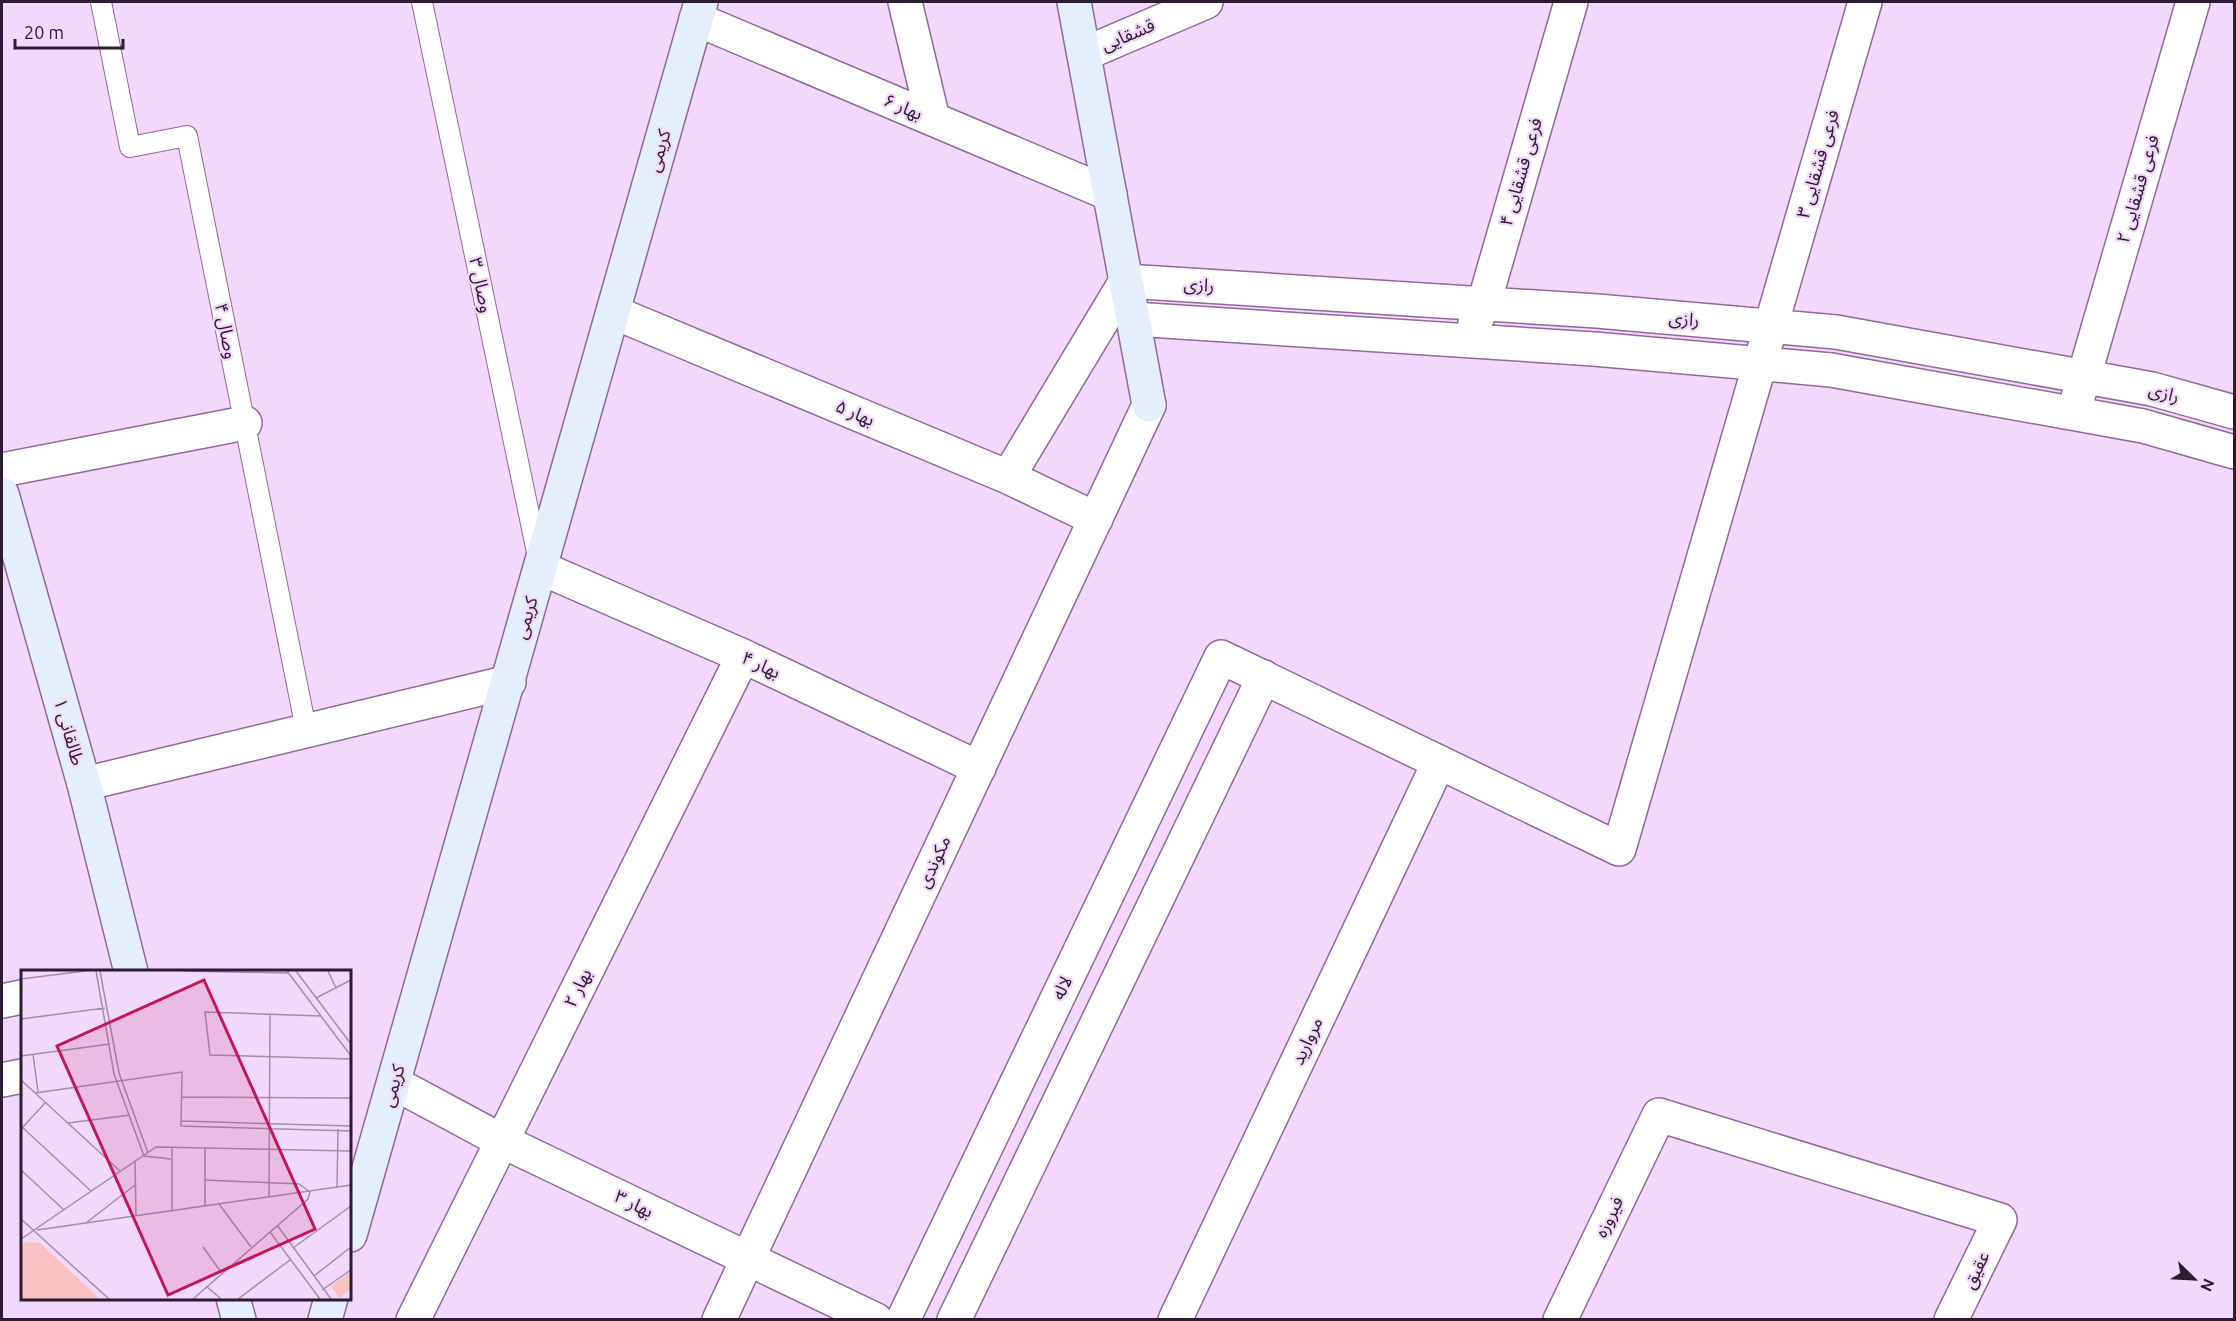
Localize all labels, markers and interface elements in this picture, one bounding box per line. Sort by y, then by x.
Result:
scale bar [15,12,123,50]
street label: قشقایی [1098,14,1158,56]
text: 20 m [24,22,64,42]
street label: بهار ۶ [880,89,926,125]
street label: فرعی قشقایی ۳ [1792,107,1844,221]
street label: فرعی قشقایی ۴ [1495,115,1547,229]
street label: کریمی [642,127,676,175]
street label: فرعی قشقایی ۲ [2112,132,2164,246]
street label: وصال ۳ [464,255,498,315]
street label: رازی [1183,273,1215,297]
street label: وصال ۴ [210,301,242,361]
street label: رازی [1668,307,1700,331]
street label: رازی [2146,378,2182,408]
street label: بهار ۵ [832,395,878,431]
street label: کریمی [509,594,543,642]
street label: بهار ۴ [738,647,784,683]
street label: طالقانی ۱ [49,696,89,768]
street label: مکوندی [912,832,956,892]
street label: بهار ۲ [559,965,597,1011]
inset map [21,970,351,1300]
street label: لاله [1047,972,1075,1003]
street label: مروارید [1286,1014,1328,1068]
street label: کریمی [376,1062,410,1110]
street label: بهار ۳ [611,1185,657,1223]
street label: فیروزه [1590,1193,1628,1241]
street label: عقیق [1958,1248,1994,1292]
north arrow [2164,1249,2224,1309]
text: N [2197,1276,2218,1294]

